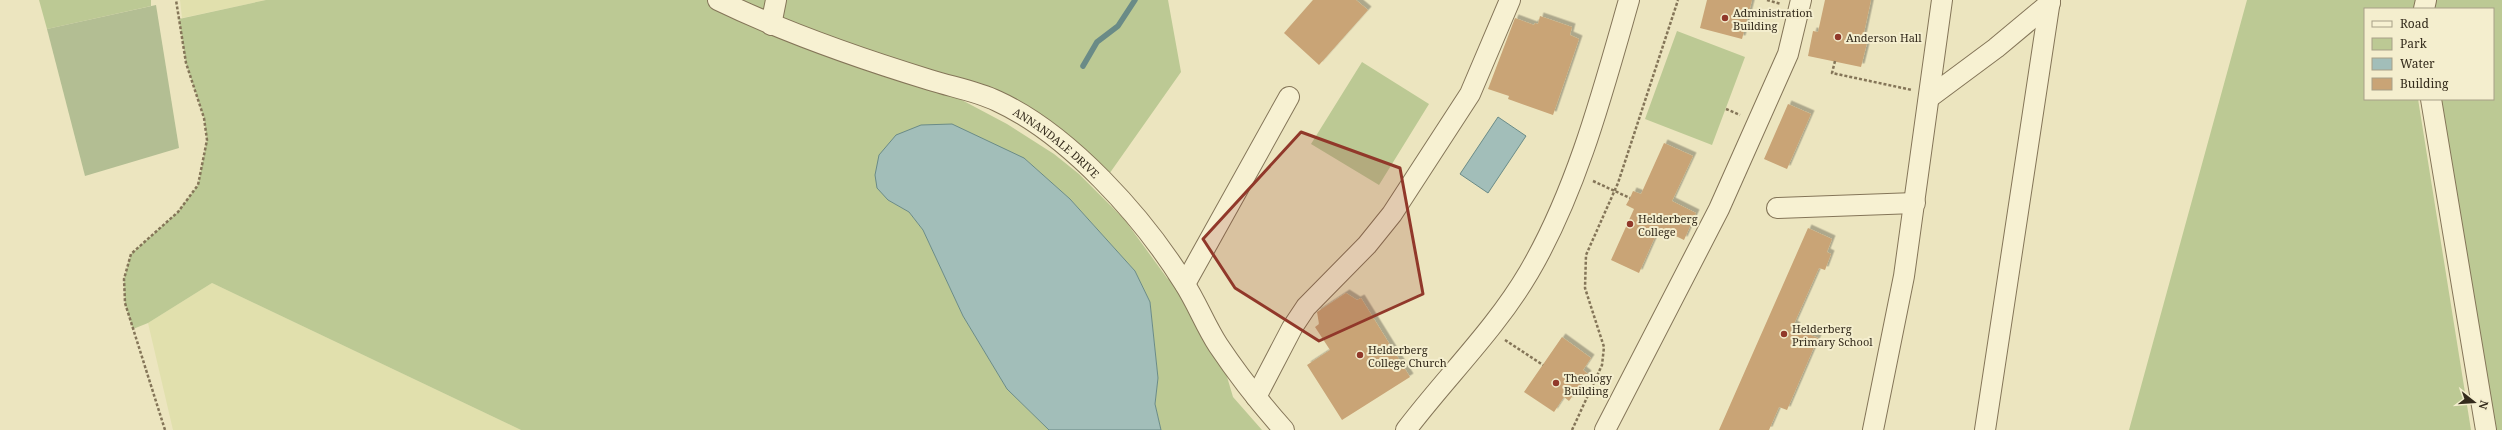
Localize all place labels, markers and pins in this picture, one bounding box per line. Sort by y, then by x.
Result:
place label: Administration Building [1733,5,1813,33]
marker: Administration Building [1720,13,1730,23]
place label: Anderson Hall [1846,30,1922,45]
marker: Anderson Hall [1833,32,1843,42]
place label: Helderberg College [1638,211,1698,239]
marker: Helderberg College [1625,219,1635,229]
place label: Helderberg Primary School [1792,321,1873,349]
marker: Helderberg Primary School [1779,329,1789,339]
place label: Helderberg College Church [1368,342,1447,370]
marker: Helderberg College Church [1355,350,1365,360]
place label: Theology Building [1564,370,1613,398]
marker: Theology Building [1551,378,1561,388]

